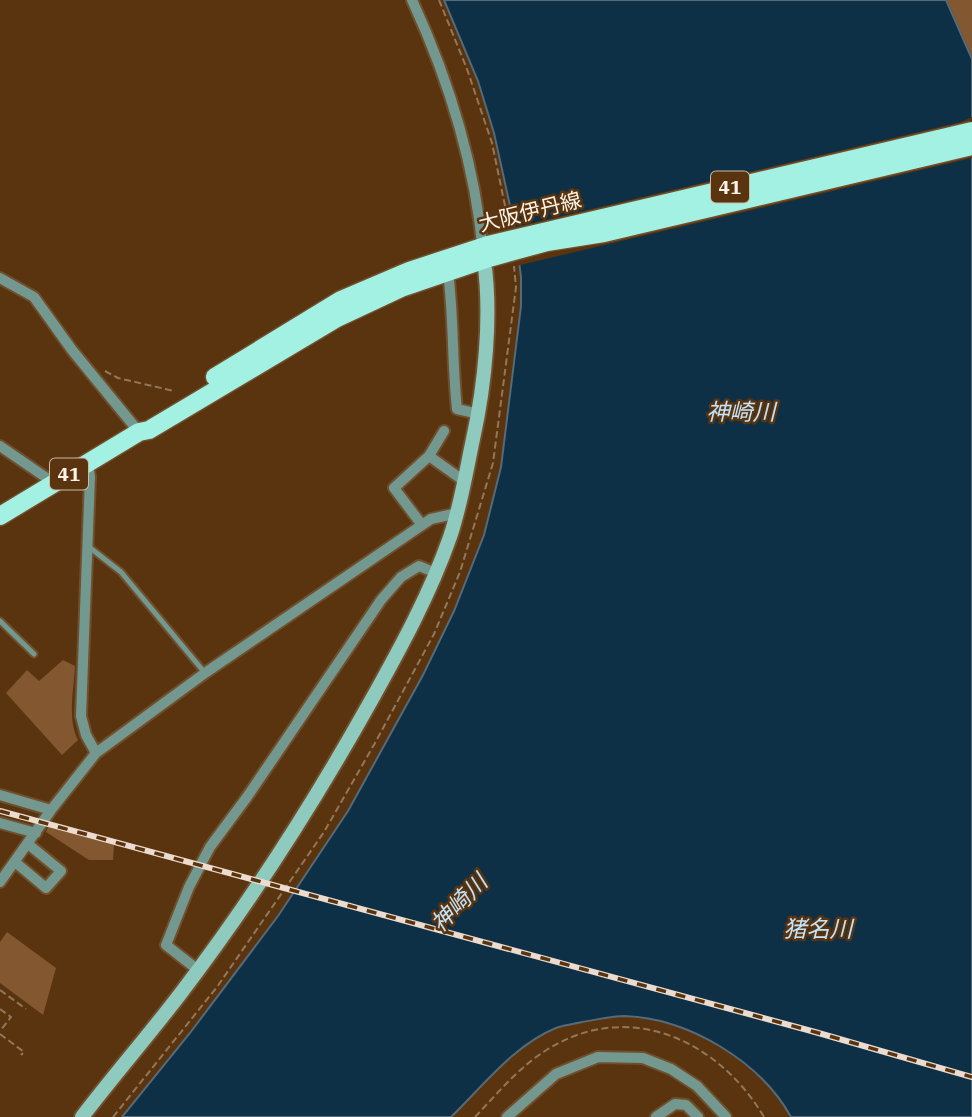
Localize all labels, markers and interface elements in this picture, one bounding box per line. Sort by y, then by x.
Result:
road number: 41 [711,172,749,202]
street label: 大阪伊丹線 [475,185,584,237]
water label: 神崎川 [707,396,779,426]
road number: 41 [50,458,88,489]
water label: 神崎川 [424,865,495,938]
water label: 猪名川 [784,913,856,943]

